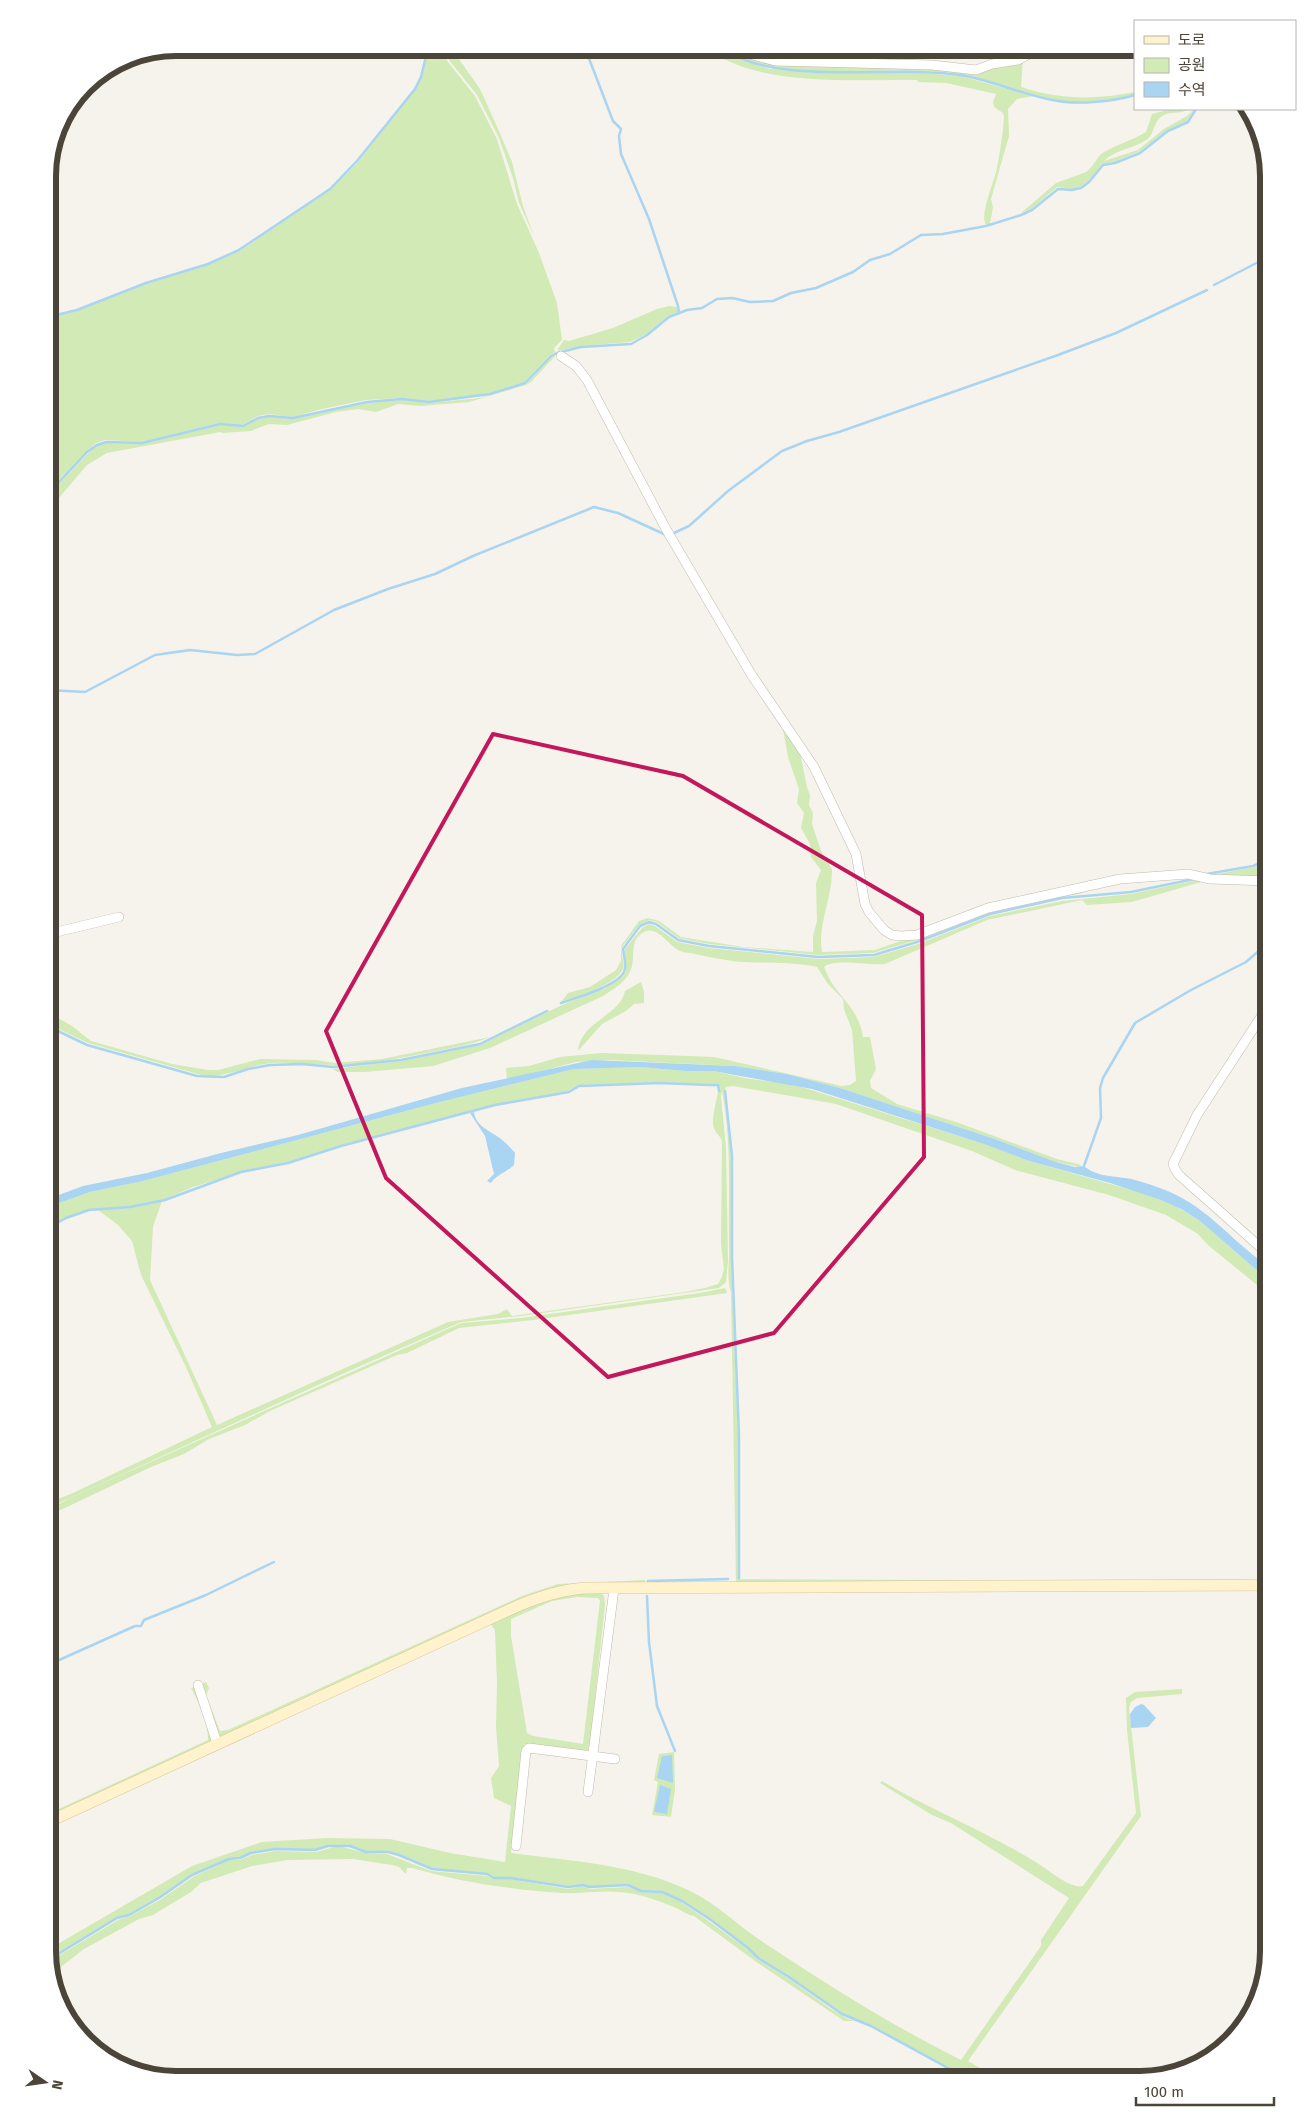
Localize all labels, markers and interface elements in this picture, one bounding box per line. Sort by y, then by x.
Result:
legend [1134,20,1296,110]
text: 도로 [1178,31,1206,49]
text: 공원 [1178,56,1206,74]
text: 수역 [1178,81,1206,99]
north arrow [20,2057,70,2107]
scale bar [1136,2074,1274,2106]
text: N [48,2078,67,2091]
text: 100 m [1144,2083,1184,2101]

